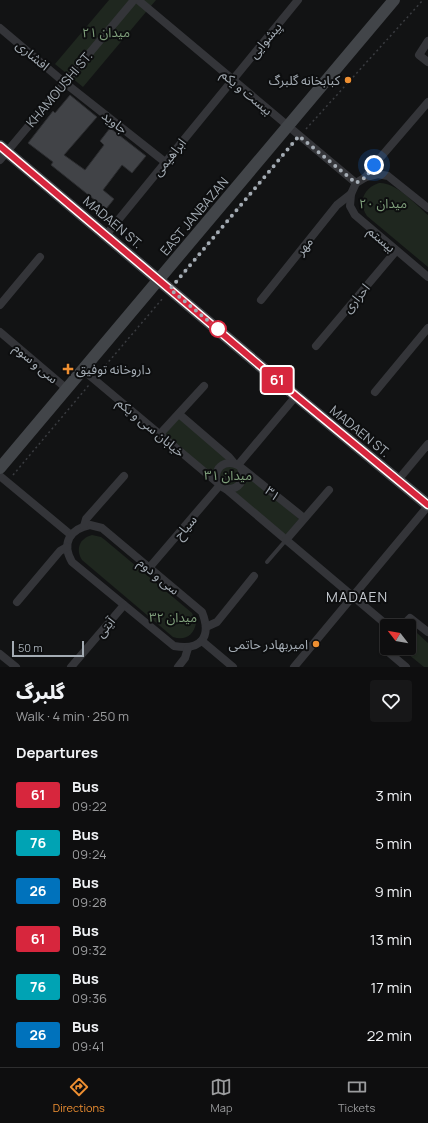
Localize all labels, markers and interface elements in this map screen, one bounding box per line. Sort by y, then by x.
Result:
street label: پیشوایی [244,18,286,63]
park label: میدان ۲۱ [82,23,130,41]
street label: افشاری [13,36,53,74]
street label: KHAMOUSHI ST. [22,47,96,131]
street label: بیست و یکم [216,65,277,120]
place label: کبابخانه گلبرگ [269,71,341,89]
marker: کبابخانه گلبرگ [343,75,353,85]
street label: جاوید [98,106,132,138]
street label: ابراهیمی [148,134,190,180]
your location [364,155,384,175]
street label: EAST JANBAZAN [156,173,232,259]
street label: MADAEN ST. [79,192,147,252]
park label: میدان ۲۰ [359,194,407,212]
street label: بیستم [363,222,400,258]
street label: مهر [291,233,317,260]
street label: احراری [338,279,374,317]
unlabelled marker [209,320,227,338]
street label: سی و سوم [9,339,62,388]
place label: داروخانه توفیق [76,360,151,378]
marker: داروخانه توفیق [63,364,73,374]
line badge: 61 [259,367,295,393]
text: 61 [270,370,284,389]
street label: خیابان سی و یکم [112,393,189,463]
street label: MADAEN ST. [326,401,394,461]
park label: میدان ۳۱ [204,466,252,484]
street label: ۳۱ [262,481,284,505]
street label: سیاح [169,511,202,544]
street label: سی و دوم [134,553,184,599]
district label: MADAEN [326,587,388,606]
park label: میدان ۳۲ [149,608,197,626]
street label: آیتی [91,612,120,641]
north arrow [380,619,416,655]
map controls [380,619,416,655]
place label: امیربهادر حاتمی [229,635,308,653]
scale bar [12,639,84,658]
marker: امیربهادر حاتمی [311,639,321,649]
text: 50 m [18,640,43,655]
text: گلبرگ [16,679,65,705]
button: heart [370,680,412,722]
text: Walk · 4 min · 250 m [16,707,129,725]
text: Departures [16,742,98,763]
text: Bus [72,776,99,797]
text: 61 [31,785,45,804]
text: 3 min [376,785,412,806]
text: 09:22 [72,797,107,815]
text: Bus [72,824,99,845]
text: 76 [30,833,46,852]
text: 5 min [375,833,412,854]
text: 09:24 [72,845,107,863]
text: Bus [72,872,99,893]
text: 26 [29,881,47,900]
text: 9 min [375,881,412,902]
text: 09:28 [72,893,107,911]
text: Bus [72,920,99,941]
text: 61 [31,929,45,948]
text: 13 min [370,929,412,950]
text: 09:32 [72,941,106,959]
text: Bus [72,968,99,989]
text: 76 [30,977,46,996]
text: 17 min [370,977,412,998]
text: 09:36 [72,989,107,1007]
text: Bus [72,1016,99,1037]
text: 26 [29,1025,47,1044]
text: 22 min [367,1025,412,1046]
text: 09:41 [72,1037,105,1055]
tab: Directions [53,1076,105,1115]
tab: Map [210,1076,232,1115]
tab: Tickets [338,1076,375,1115]

